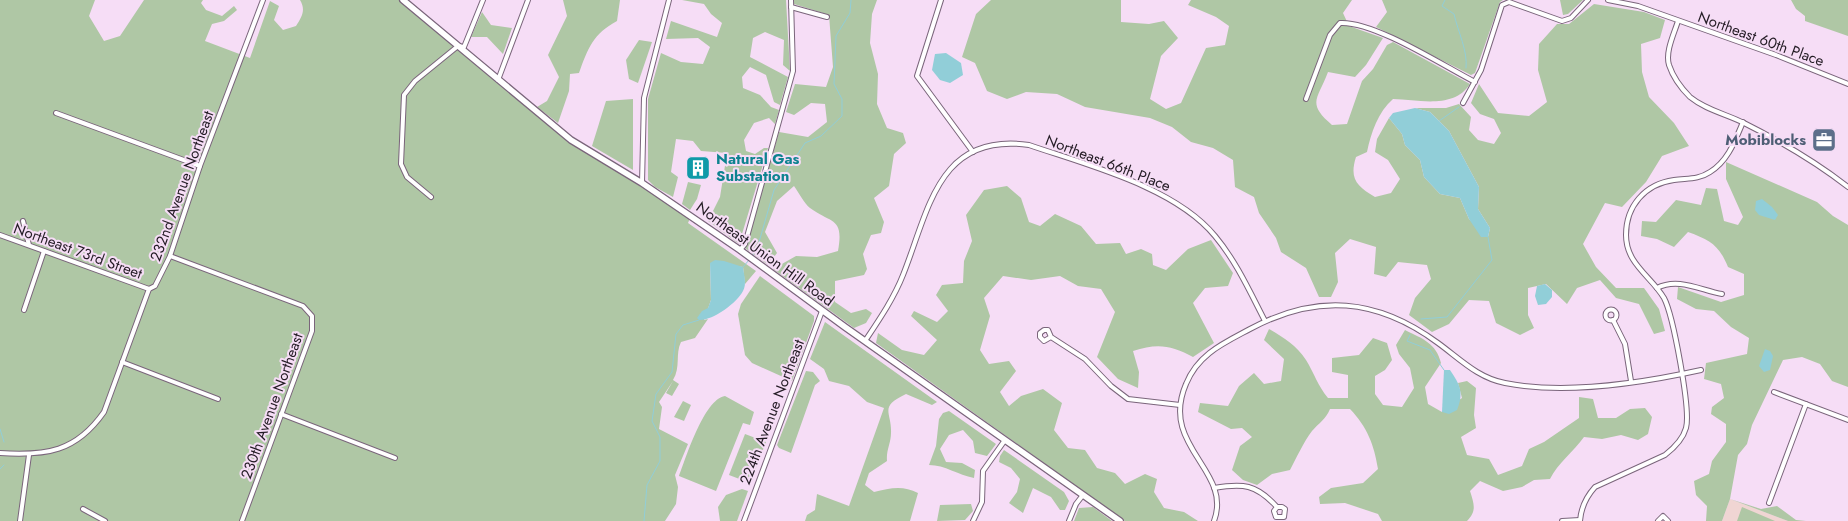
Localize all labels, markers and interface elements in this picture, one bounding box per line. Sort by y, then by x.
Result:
street label: Northeast 60th Place [1695,6,1827,72]
street label: 232nd Avenue Northeast [145,107,220,264]
office icon: Mobiblocks [1811,127,1837,153]
street label: Northeast 66th Place [1042,129,1174,197]
place label: Mobiblocks [1725,129,1806,151]
place label: Natural Gas Substation [716,148,799,187]
building icon: Natural Gas Substation [685,155,711,181]
street label: Northeast Union Hill Road [692,196,838,312]
street label: Northeast 73rd Street [11,217,146,285]
street label: 230th Avenue Northeast [235,330,309,482]
street label: 224th Avenue Northeast [734,336,810,488]

